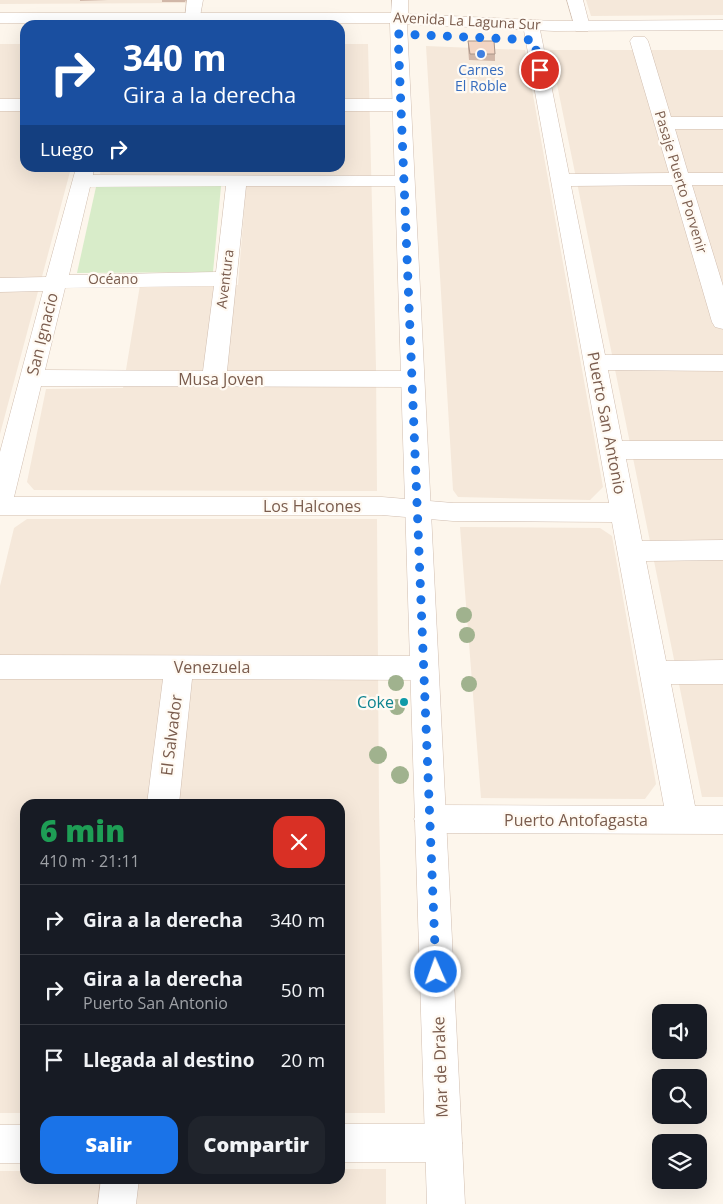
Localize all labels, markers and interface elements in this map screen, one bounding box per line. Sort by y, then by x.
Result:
street label: Avenida La Laguna Sur [393,7,542,34]
text: 340 m [123,34,227,81]
icon: right [40,40,105,105]
marker: Carnes El Roble [475,48,487,60]
pin [519,49,561,91]
icon: arrive [526,56,554,84]
place label: Carnes El Roble [455,60,507,95]
text: Gira a la derecha [123,79,296,109]
street label: Pasaje Puerto Porvenir [651,108,712,256]
icon: right [104,135,132,163]
text: Luego [40,136,94,162]
street label: Aventura [211,248,238,310]
street label: Océano [88,269,138,288]
street label: San Ignacio [21,290,63,378]
street label: Puerto San Antonio [582,350,632,496]
street label: Musa Joven [178,368,264,390]
street label: Los Halcones [263,495,361,517]
street label: Venezuela [174,656,250,678]
place label: Coke [357,691,394,713]
street label: El Salvador [155,693,187,777]
marker: Coke [398,696,410,708]
street label: Puerto Antofagasta [504,809,648,831]
text: 6 min [40,810,125,851]
button: close [273,816,325,868]
text: 410 m · 21:11 [40,850,140,872]
icon: right [40,906,68,934]
text: Gira a la derecha [83,907,243,933]
text: 340 m [270,907,325,933]
position arrow [409,945,461,997]
text: Gira a la derecha [83,966,243,992]
icon: right [40,976,68,1004]
text: 50 m [281,977,325,1003]
text: Puerto San Antonio [83,992,228,1014]
map controls [652,1004,707,1189]
button: sound [652,1004,707,1059]
street label: Mar de Drake [427,1016,453,1118]
icon: arrive [40,1046,68,1074]
text: Llegada al destino [83,1047,255,1073]
text: 20 m [281,1047,325,1073]
button: search [652,1069,707,1124]
button: Salir [40,1116,178,1174]
button: Compartir [188,1116,325,1174]
button: layers [652,1134,707,1189]

